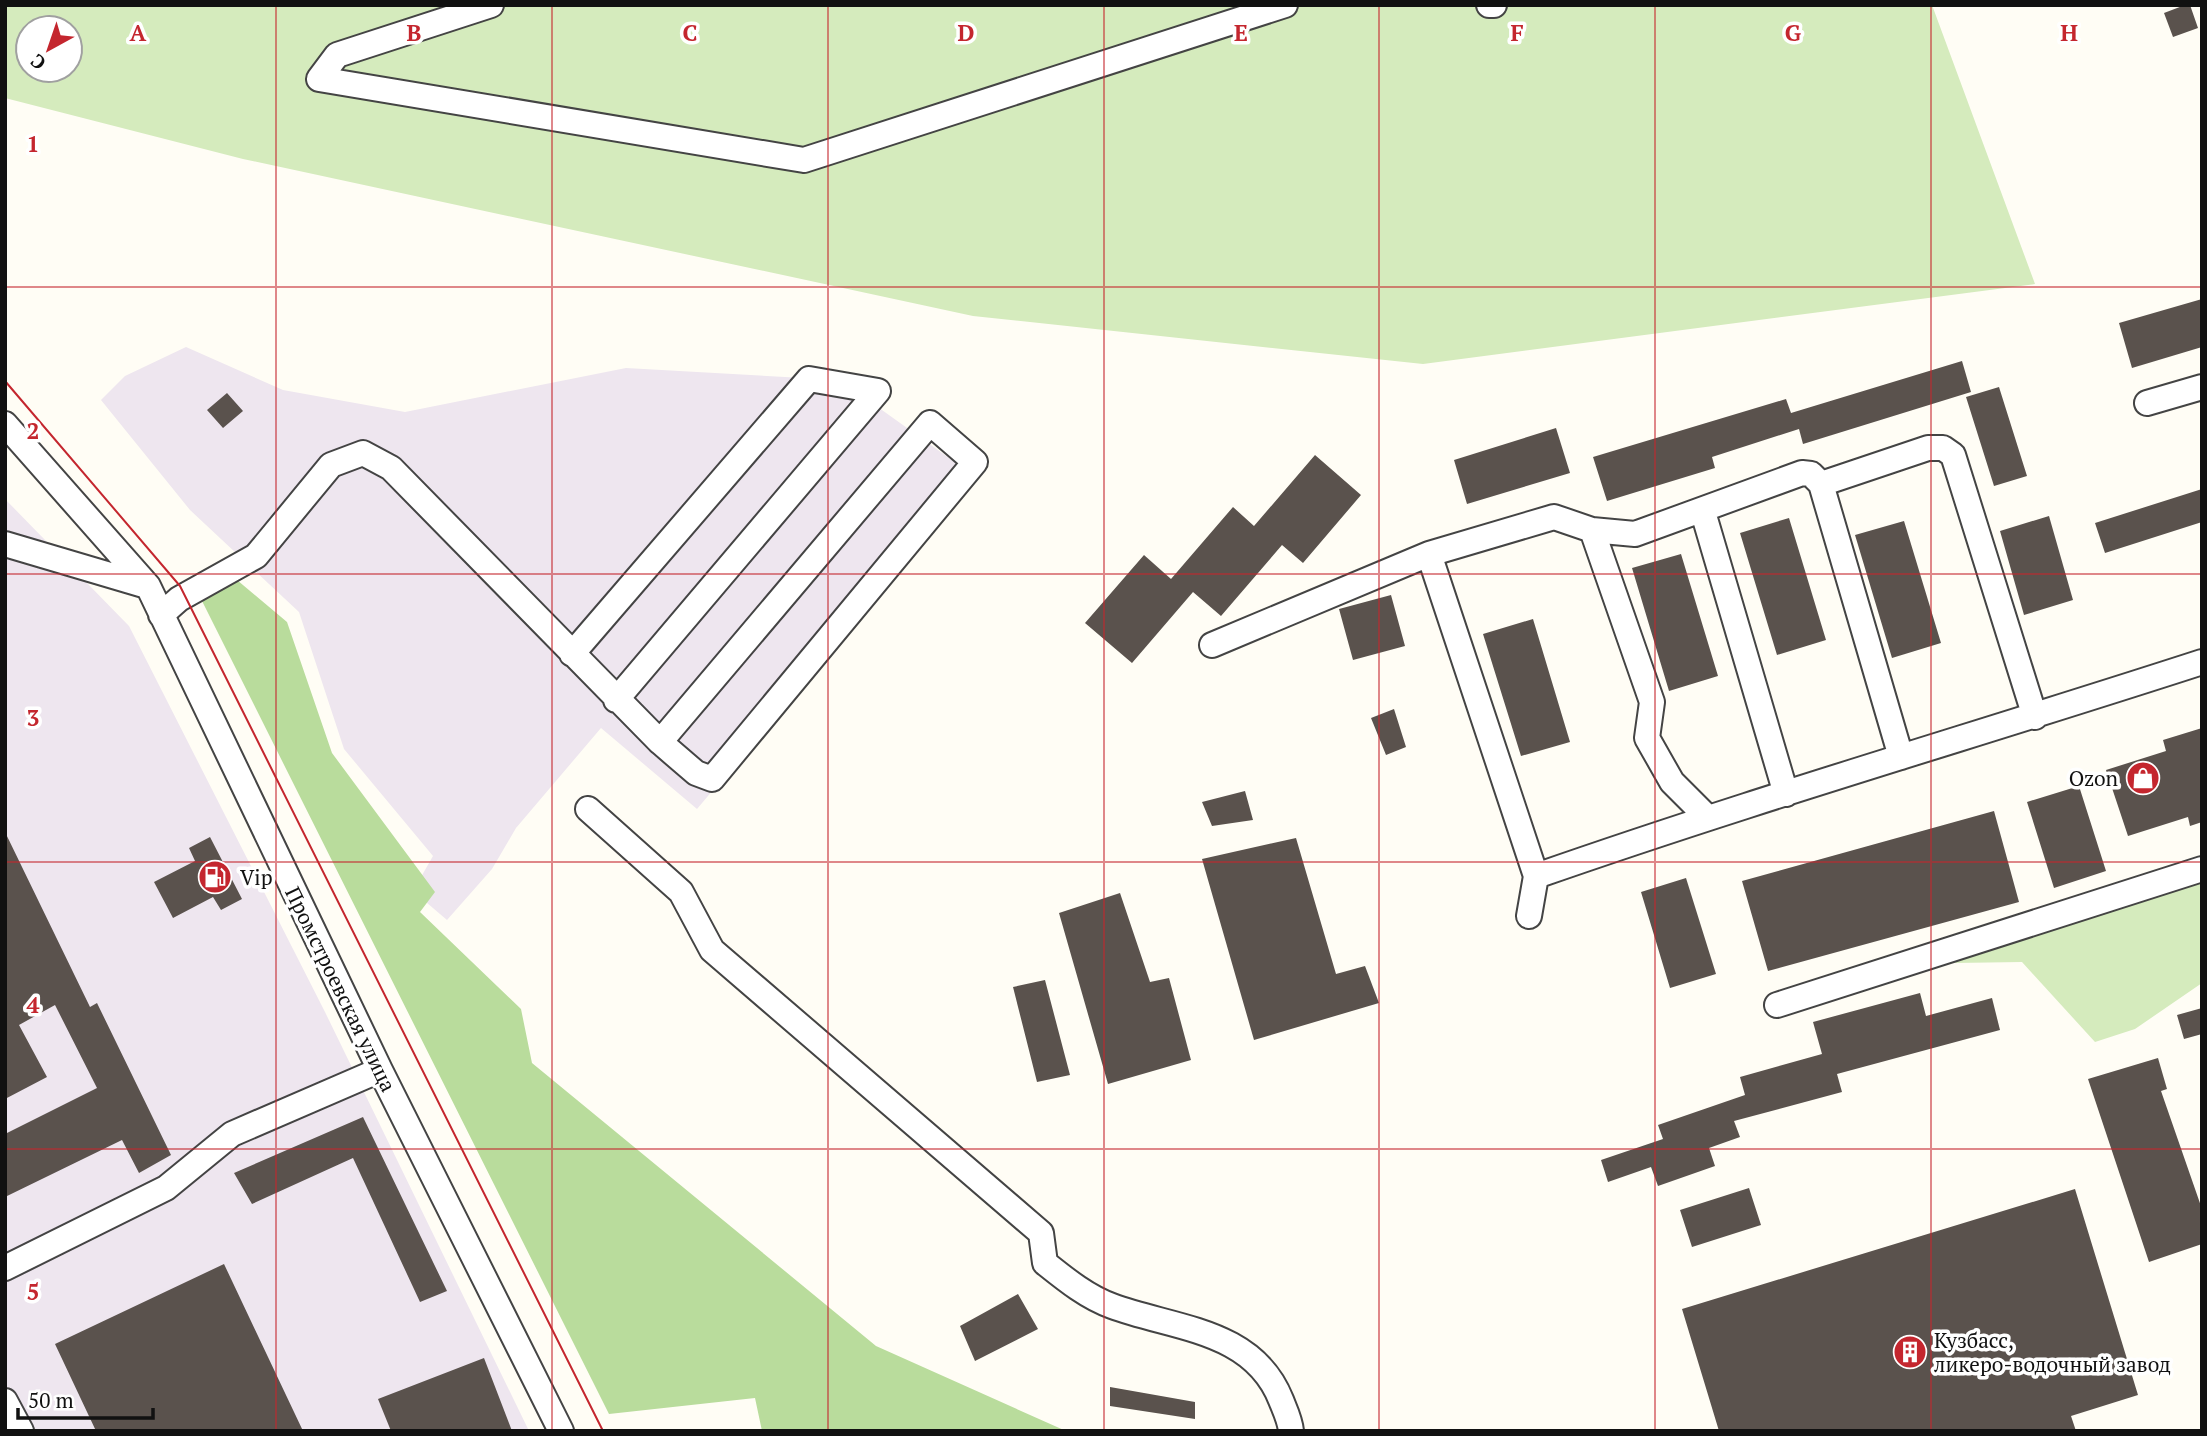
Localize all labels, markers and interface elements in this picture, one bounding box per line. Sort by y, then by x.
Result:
north arrow [14,14,84,84]
text: A [130,17,147,48]
text: B [407,17,422,48]
text: C [683,17,698,48]
text: D [958,17,975,48]
text: E [1234,17,1248,48]
text: F [1510,17,1524,48]
text: G [1785,17,1802,48]
text: H [2060,17,2078,48]
text: С [25,49,51,76]
text: 1 [27,128,40,159]
text: 2 [27,415,40,446]
text: 3 [27,702,40,733]
shop icon: Ozon [2124,759,2162,797]
place label: Ozon [2069,764,2119,792]
fuel station icon: Vip [196,858,234,896]
place label: Vip [240,863,273,891]
street label: Промстроевская улица [279,882,403,1097]
text: 4 [27,989,40,1020]
text: 5 [27,1276,40,1307]
place label: Кузбасс, ликеро-водочный завод [1934,1326,2171,1378]
building icon: Кузбасс, ликеро-водочный завод [1891,1333,1929,1371]
scale bar [18,1376,152,1420]
text: 50 m [28,1386,74,1414]

